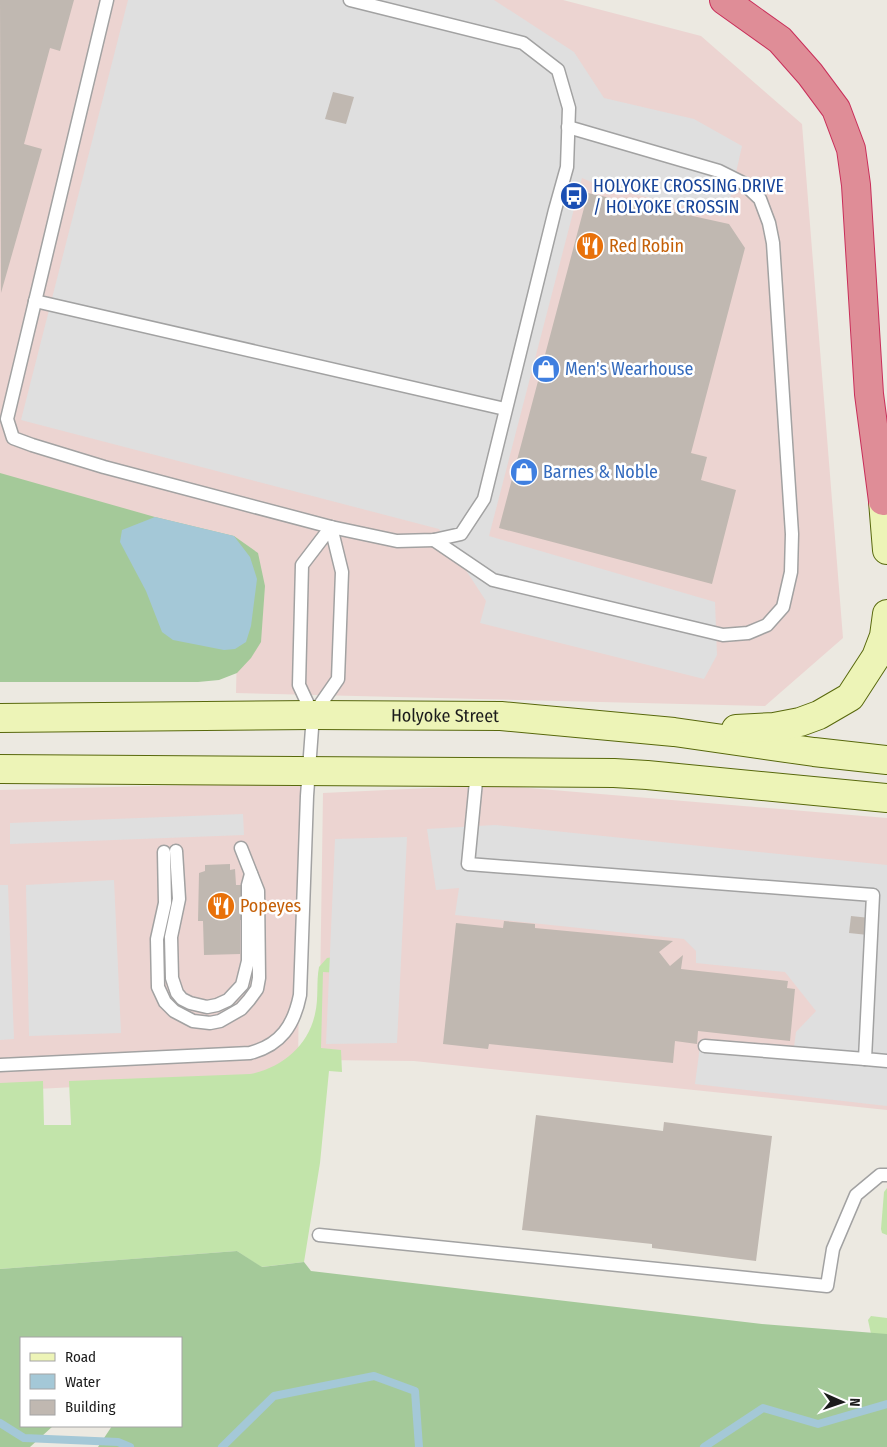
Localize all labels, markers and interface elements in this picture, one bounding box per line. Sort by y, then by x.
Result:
place label: HOLYOKE CROSSING DRIVE / HOLYOKE CROSSIN [593,175,784,218]
bus stop icon: HOLYOKE CROSSING DRIVE / HOLYOKE CROSSIN [559,181,589,211]
restaurant icon: Red Robin [575,231,605,261]
place label: Red Robin [609,235,684,257]
shop icon: Men's Wearhouse [531,354,561,384]
place label: Men's Wearhouse [565,358,694,380]
shop icon: Barnes & Noble [509,457,539,487]
place label: Barnes & Noble [543,461,658,483]
street label: Holyoke Street [391,704,499,727]
restaurant icon: Popeyes [206,891,236,921]
place label: Popeyes [240,895,302,917]
legend [20,1337,182,1427]
text: Road [65,1348,96,1366]
text: Water [65,1373,101,1391]
north arrow [817,1377,867,1427]
text: Building [65,1398,116,1416]
text: N [846,1398,863,1407]

